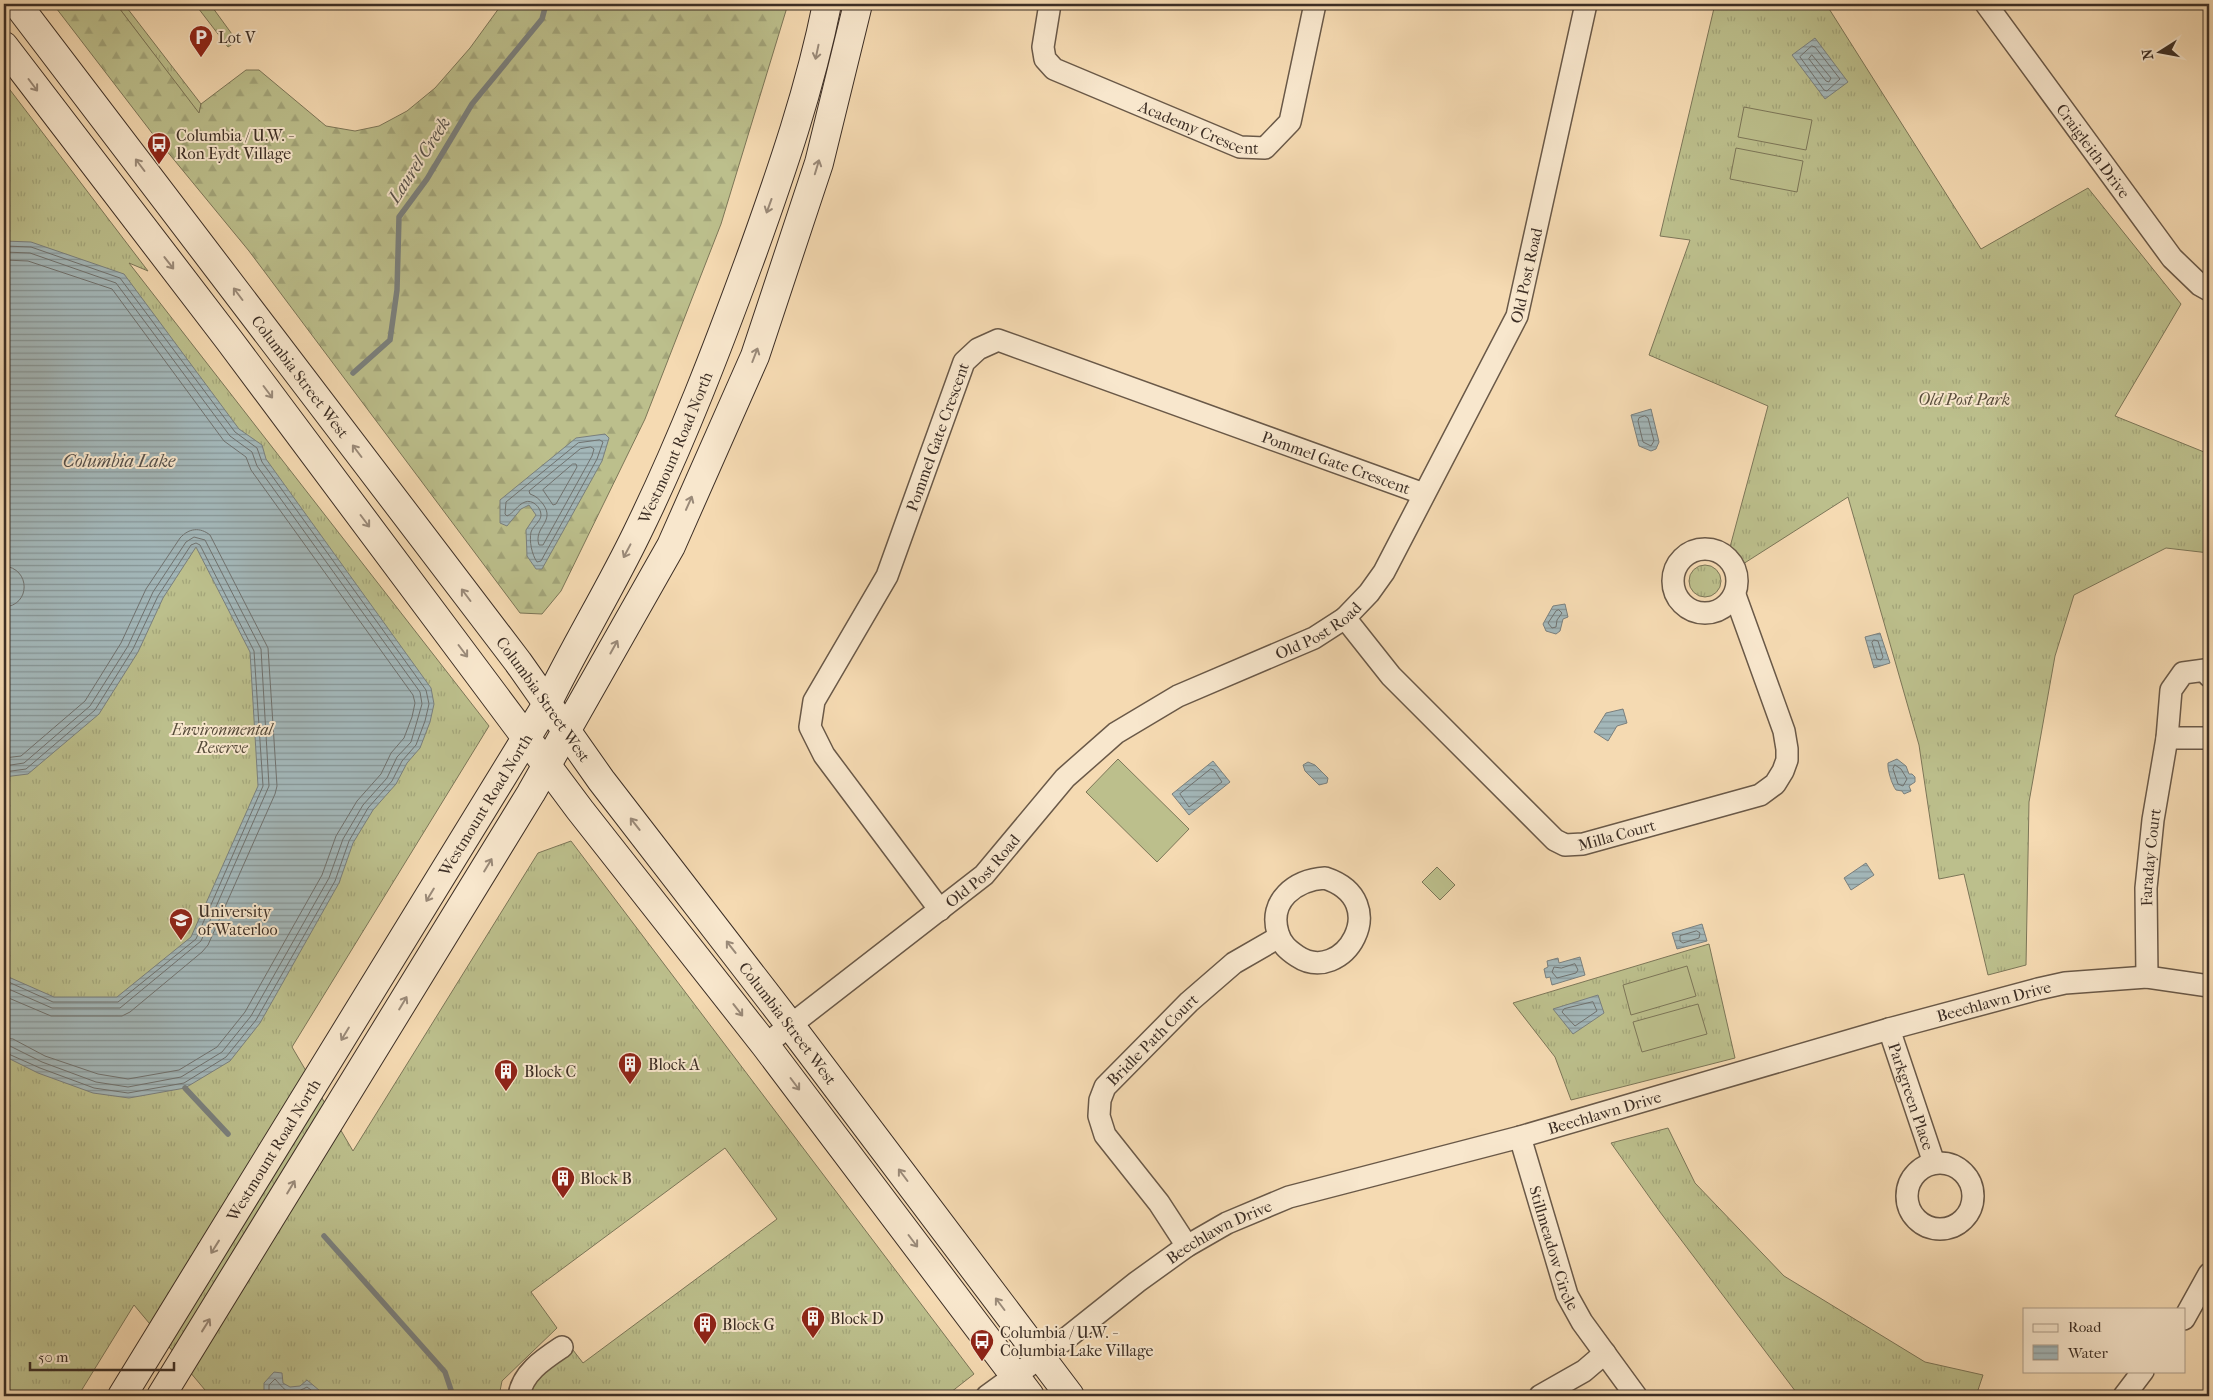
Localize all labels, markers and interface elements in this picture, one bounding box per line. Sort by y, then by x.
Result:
parking icon: Lot V [188,24,214,58]
place label: Lot V [218,28,256,47]
north arrow [2136,28,2186,78]
one-way arrow [812,43,822,59]
text: N [2138,47,2157,61]
one-way arrow [28,78,39,91]
street label: Academy Crescent [1135,96,1259,158]
street label: Craigleith Drive [2052,100,2134,202]
water label: Laurel Creek [383,113,455,209]
place label: Columbia / U.W. - Ron Eydt Village [176,126,294,163]
bus stop icon: Columbia / U.W. - Ron Eydt Village [146,131,172,165]
one-way arrow [134,159,145,172]
one-way arrow [813,160,823,176]
one-way arrow [763,198,773,214]
street label: Old Post Road [1506,226,1546,327]
one-way arrow [163,256,174,269]
one-way arrow [233,287,243,301]
street label: Columbia Street West [247,312,353,442]
one-way arrow [751,347,760,363]
street label: Pommel Gate Crescent [902,360,973,514]
street label: Westmount Road North [634,369,716,527]
one-way arrow [263,385,273,399]
park label: Old Post Park [1918,390,2010,409]
street label: Pommel Gate Crescent [1259,427,1413,498]
one-way arrow [352,445,363,458]
water label: Columbia Lake [63,451,176,472]
one-way arrow [685,496,695,511]
one-way arrow [360,514,371,527]
one-way arrow [622,543,632,558]
one-way arrow [461,589,472,602]
street label: Old Post Road [1272,598,1366,663]
street label: Columbia Street West [492,633,594,766]
one-way arrow [609,640,619,655]
one-way arrow [458,644,468,658]
park label: Environmental Reserve [171,720,275,757]
street label: Westmount Road North [434,730,536,880]
street label: Faraday Court [2137,807,2165,906]
street label: Milla Court [1576,815,1658,855]
one-way arrow [630,818,641,831]
street label: Old Post Road [941,830,1024,912]
one-way arrow [483,858,493,872]
one-way arrow [425,888,436,902]
place label: University of Waterloo [198,902,278,939]
school or university icon: University of Waterloo [168,907,194,941]
one-way arrow [725,941,736,954]
street label: Columbia Street West [735,958,841,1089]
street label: Beechlawn Drive [1935,977,2053,1026]
street label: Bridle Path Court [1103,990,1202,1090]
one-way arrow [399,997,409,1011]
one-way arrow [733,1003,743,1017]
one-way arrow [340,1026,350,1040]
street label: Parkgreen Place [1884,1040,1938,1153]
building icon: Block A [617,1051,643,1085]
place label: Block A [648,1055,701,1074]
building icon: Block C [493,1058,519,1092]
place label: Block C [524,1062,576,1081]
street label: Westmount Road North [222,1075,325,1225]
one-way arrow [789,1077,800,1090]
street label: Beechlawn Drive [1545,1087,1664,1138]
building icon: Block B [550,1165,576,1199]
one-way arrow [898,1168,908,1182]
place label: Block B [580,1169,632,1188]
one-way arrow [286,1180,296,1194]
street label: Stillmeadow Circle [1525,1184,1583,1314]
street label: Beechlawn Drive [1162,1196,1275,1268]
one-way arrow [908,1234,919,1247]
one-way arrow [209,1239,219,1253]
one-way arrow [995,1298,1006,1311]
building icon: Block D [800,1305,826,1339]
legend [2023,1308,2186,1372]
place label: Block D [830,1309,884,1328]
building icon: Block G [692,1311,718,1345]
place label: Block G [722,1315,775,1334]
one-way arrow [200,1318,211,1332]
text: Road [2068,1318,2102,1336]
place label: Columbia / U.W. - Columbia Lake Village [1000,1323,1154,1360]
bus stop icon: Columbia / U.W. - Columbia Lake Village [969,1328,995,1362]
scale bar [30,1340,174,1372]
text: Water [2067,1344,2108,1362]
text: 50 m [38,1348,69,1366]

